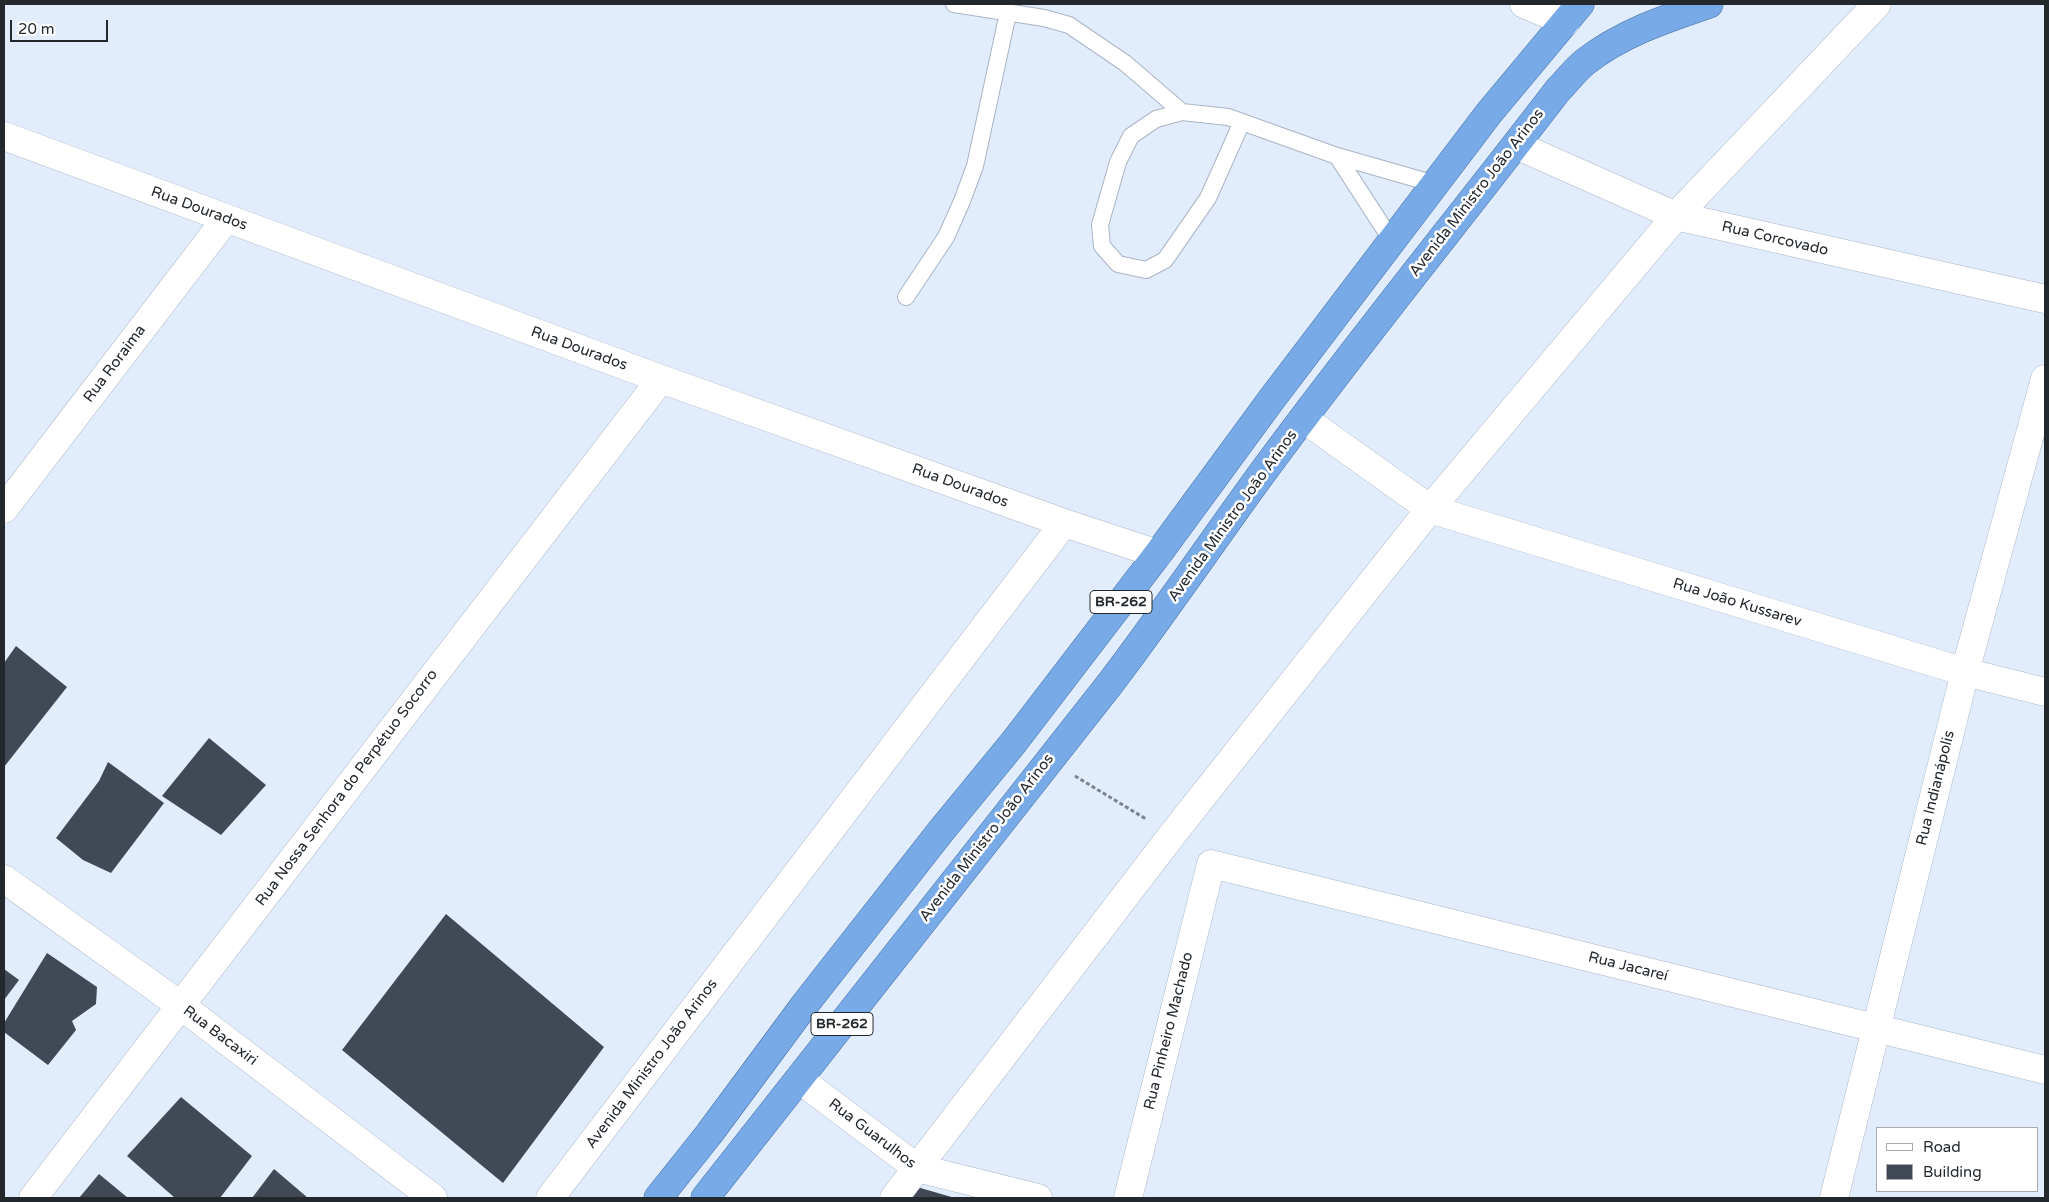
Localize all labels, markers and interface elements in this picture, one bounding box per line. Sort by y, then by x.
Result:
scale bar [12,10,110,42]
text: 20 m [18,20,55,38]
street label: Avenida Ministro João Arinos [1406,106,1548,280]
street label: Rua Dourados [148,183,250,235]
street label: Rua Corcovado [1720,218,1830,260]
street label: Rua Roraima [80,322,150,406]
street label: Rua Dourados [528,323,630,375]
street label: Avenida Ministro João Arinos [1165,427,1301,605]
street label: Rua Dourados [909,460,1011,512]
street label: Rua João Kussarev [1670,575,1804,631]
road number: BR-262 [1090,590,1152,614]
street label: Rua Nossa Senhora do Perpétuo Socorro [252,666,442,910]
street label: Rua Indianápolis [1913,729,1959,847]
street label: Avenida Ministro João Arinos [916,751,1058,925]
street label: Rua Jacareí [1586,948,1670,986]
street label: Rua Pinheiro Machado [1141,950,1197,1112]
street label: Avenida Ministro João Arinos [582,976,722,1152]
street label: Rua Bacaxiri [179,1002,261,1070]
road number: BR-262 [811,1012,873,1036]
street label: Rua Guarulhos [825,1095,919,1173]
legend [1876,1127,2039,1192]
text: Road [1923,1138,1961,1156]
text: Building [1923,1163,1982,1181]

